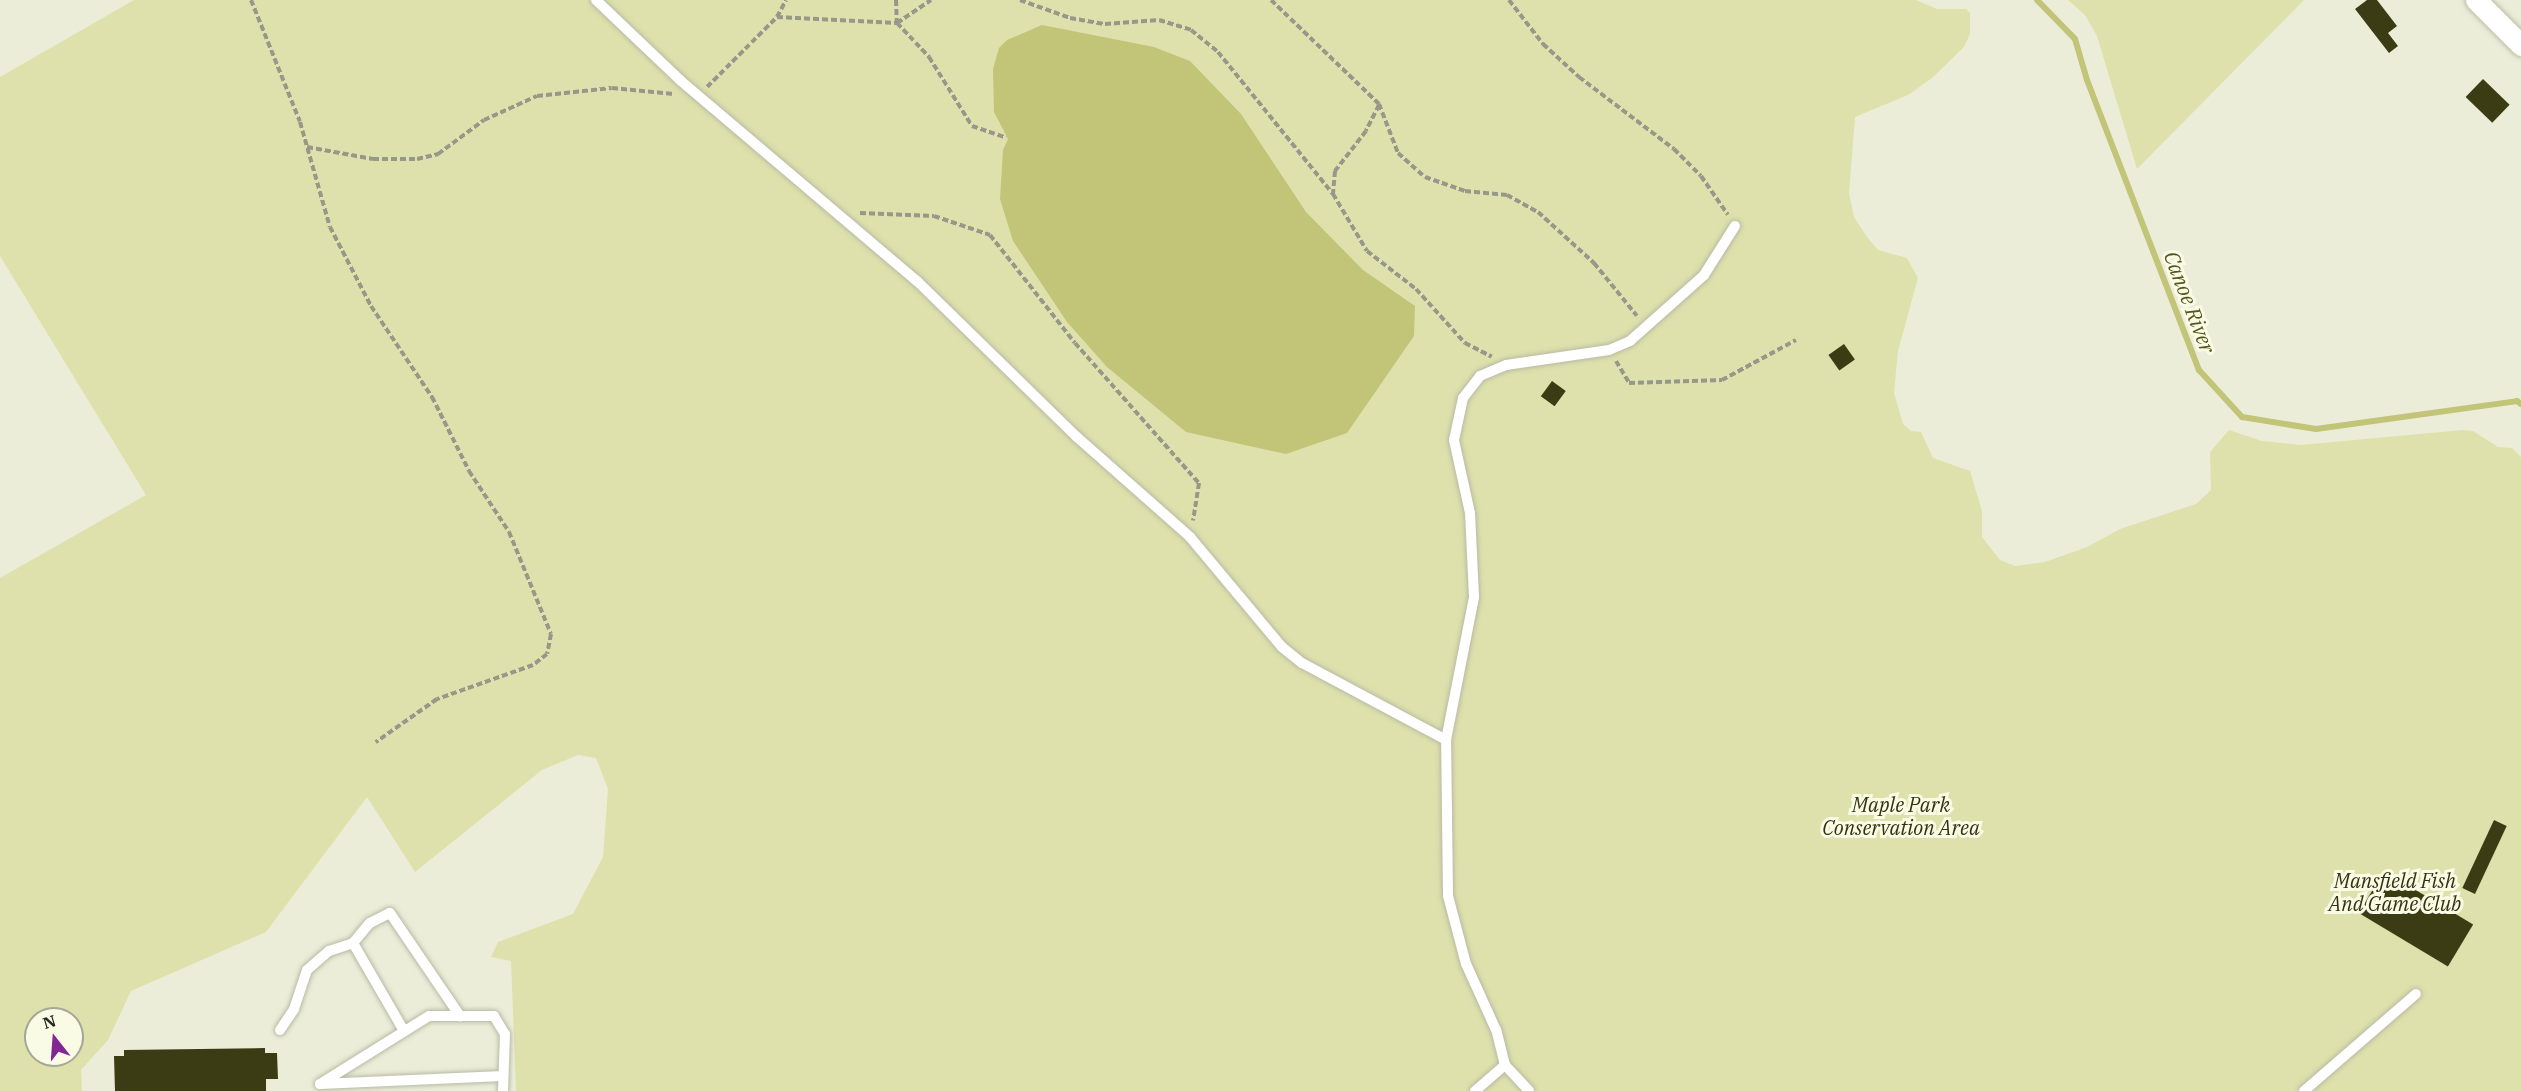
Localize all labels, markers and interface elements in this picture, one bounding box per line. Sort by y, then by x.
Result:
water label: Canoe River [2159,247,2221,357]
park label: Maple Park Conservation Area [1822,793,1980,840]
park label: Mansfield Fish And Game Club [2329,868,2461,915]
north arrow [24,1007,84,1067]
text: N [40,1010,58,1033]

